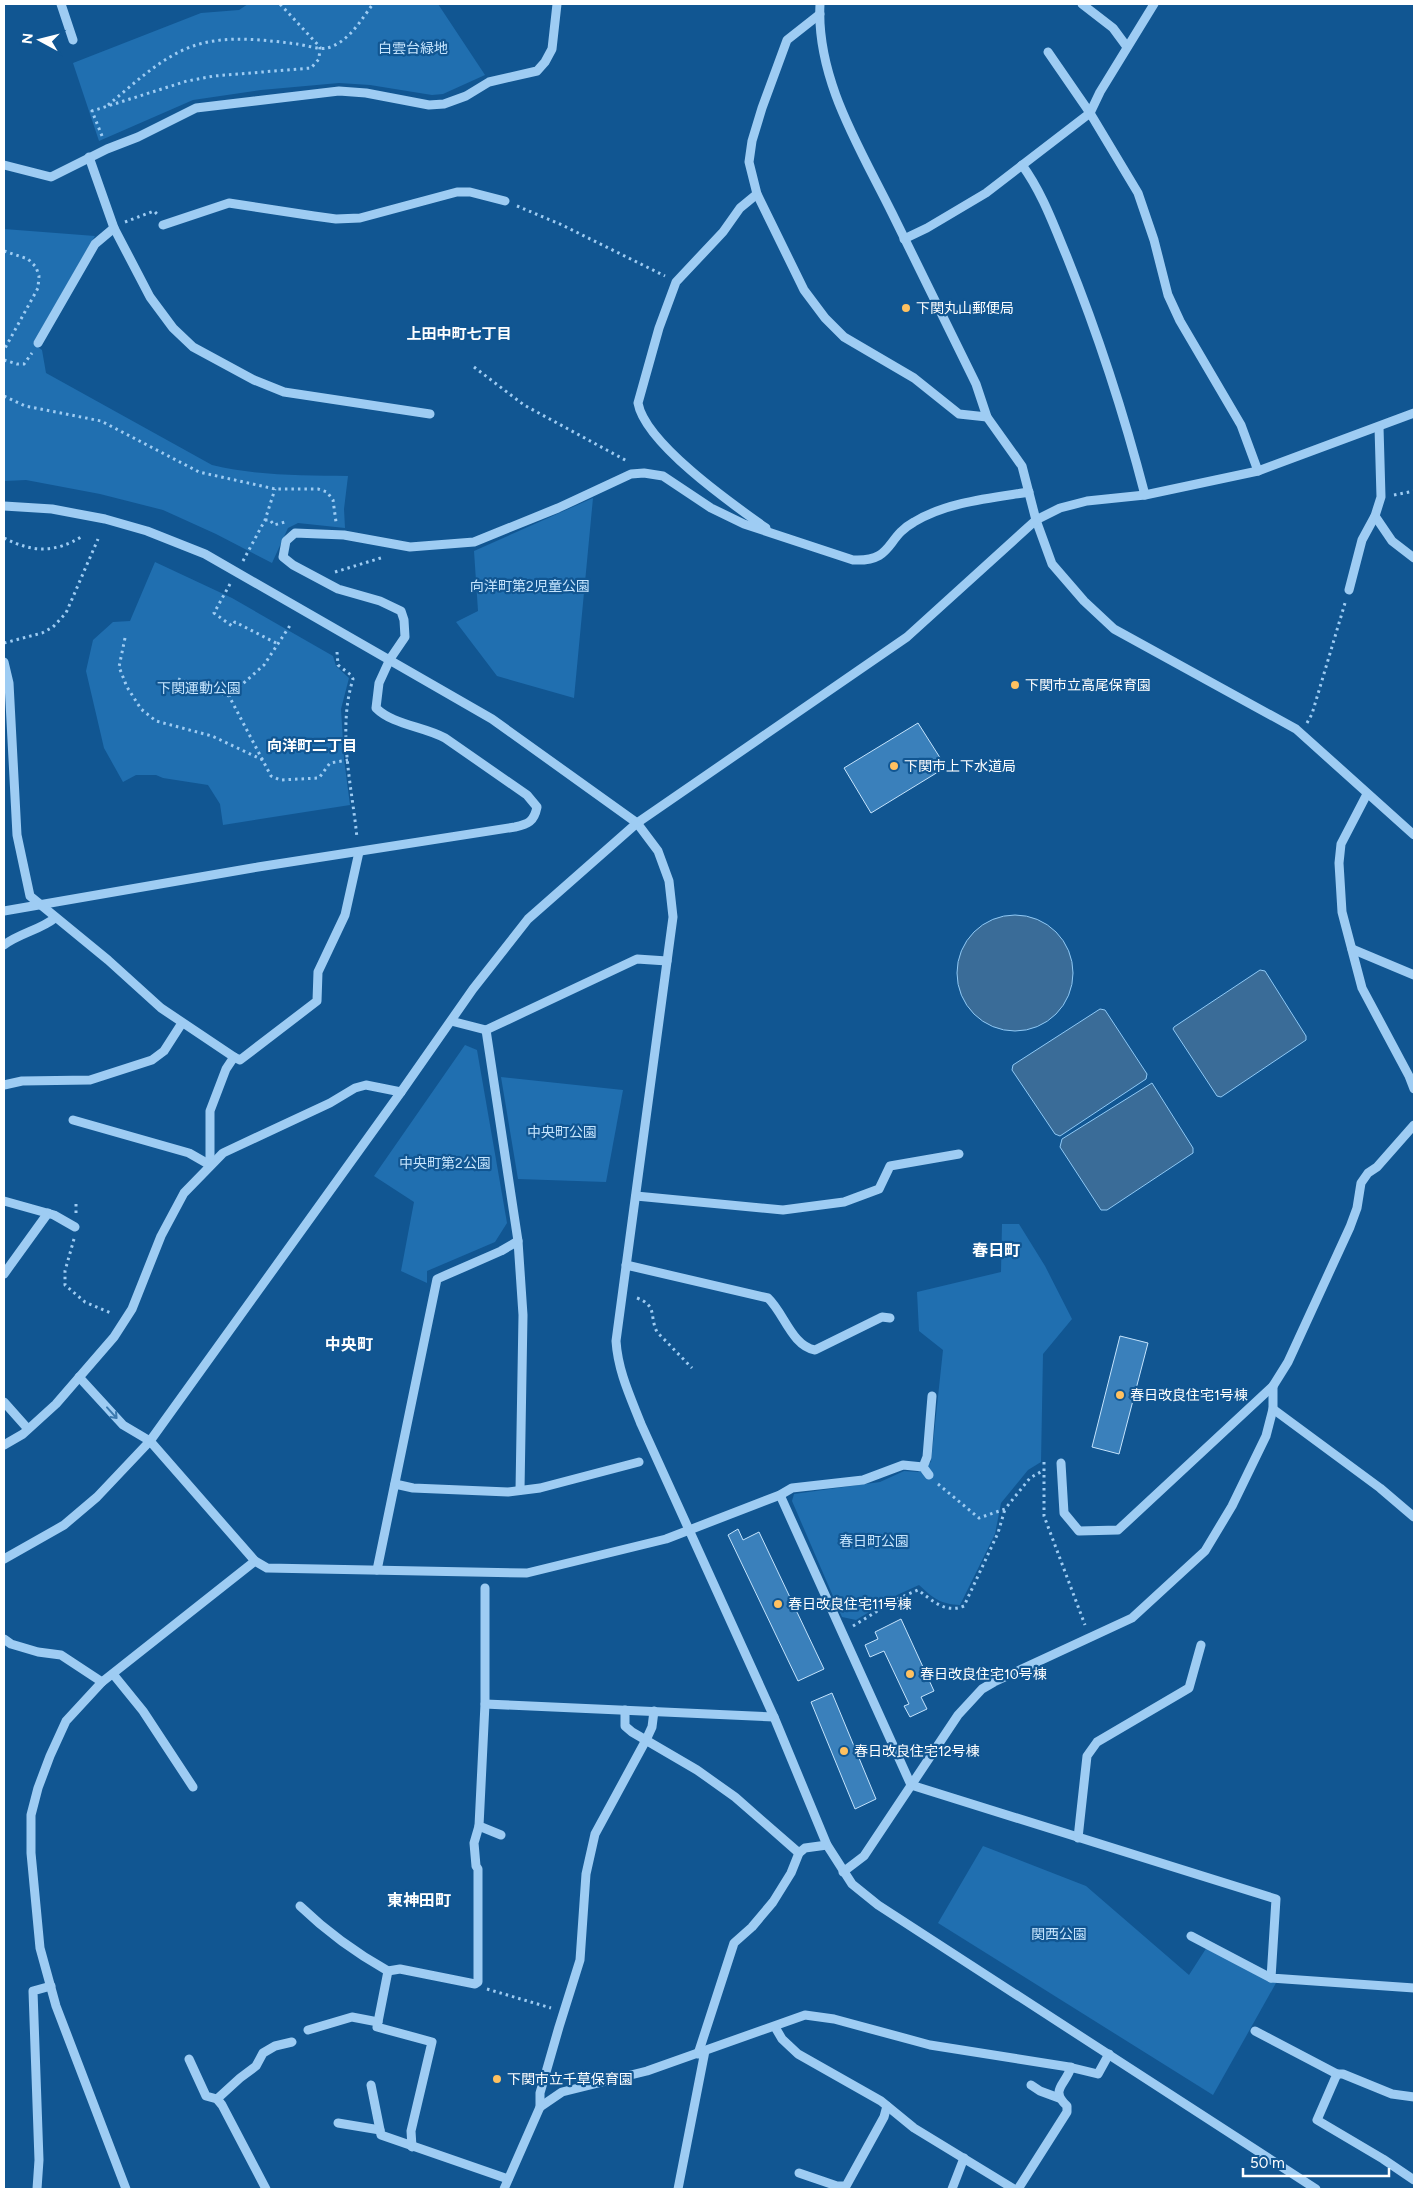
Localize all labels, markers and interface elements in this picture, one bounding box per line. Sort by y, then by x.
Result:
north arrow [15,15,65,65]
text: N [18,32,37,45]
park label: 白雲台緑地 [378,40,448,57]
place label: 下関丸山郵便局 [916,300,1014,317]
marker: 下関丸山郵便局 [900,302,912,314]
district label: 上田中町七丁目 [406,325,512,343]
park label: 向洋町第2児童公園 [470,578,590,595]
place label: 下関市立高尾保育園 [1025,677,1151,694]
marker: 下関市立高尾保育園 [1009,679,1021,691]
park label: 下関運動公園 [157,680,241,697]
district label: 向洋町二丁目 [267,737,357,755]
place label: 下関市上下水道局 [904,758,1016,775]
marker: 下関市上下水道局 [888,760,900,772]
park label: 中央町公園 [527,1124,597,1141]
park label: 中央町第2公園 [399,1155,491,1172]
district label: 春日町 [972,1241,1020,1260]
district label: 中央町 [325,1335,373,1354]
place label: 春日改良住宅1号棟 [1130,1387,1248,1404]
marker: 春日改良住宅1号棟 [1114,1389,1126,1401]
one-way arrow [106,1406,118,1419]
park label: 春日町公園 [839,1533,909,1550]
place label: 春日改良住宅11号棟 [788,1596,912,1613]
marker: 春日改良住宅11号棟 [772,1598,784,1610]
place label: 春日改良住宅10号棟 [920,1666,1047,1683]
marker: 春日改良住宅10号棟 [904,1668,916,1680]
place label: 春日改良住宅12号棟 [854,1743,980,1760]
marker: 春日改良住宅12号棟 [838,1745,850,1757]
district label: 東神田町 [387,1891,451,1910]
park label: 関西公園 [1031,1926,1087,1943]
place label: 下関市立千草保育園 [507,2071,633,2088]
marker: 下関市立千草保育園 [491,2073,503,2085]
scale bar [1243,2146,1389,2178]
text: 50 m [1250,2154,1285,2172]

